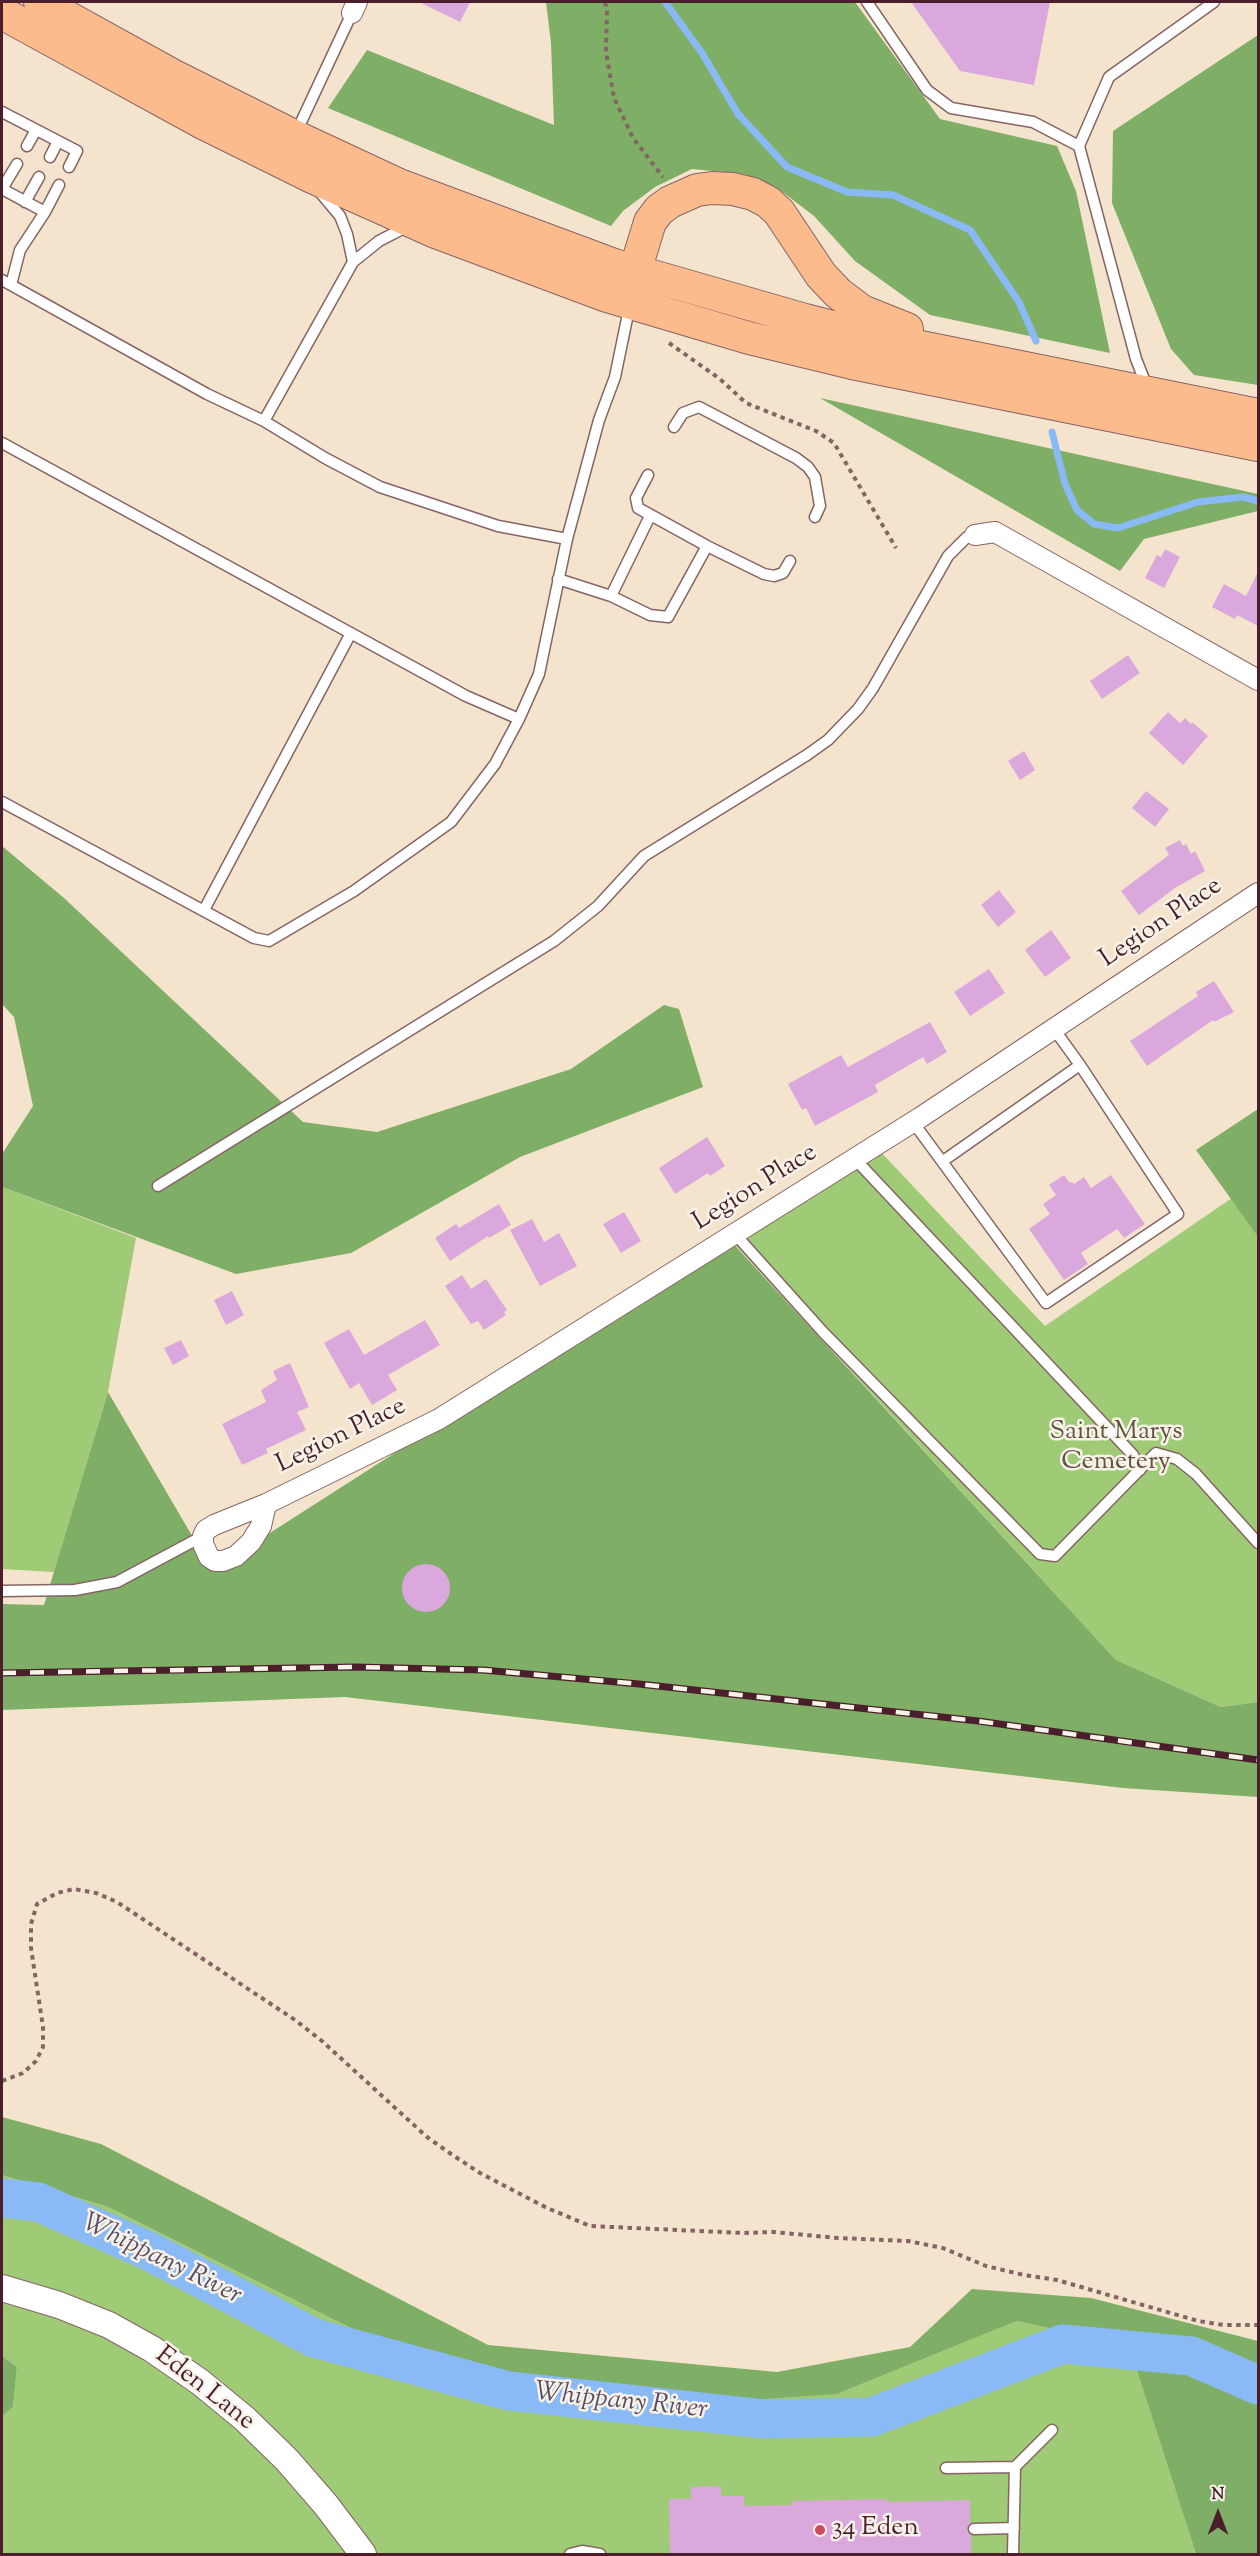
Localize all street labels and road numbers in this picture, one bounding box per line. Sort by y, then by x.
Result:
street label: Legion Place [1095,872,1229,976]
street label: Legion Place [688,1139,824,1239]
street label: Legion Place [272,1392,412,1482]
street label: Eden Lane [148,2341,260,2439]

